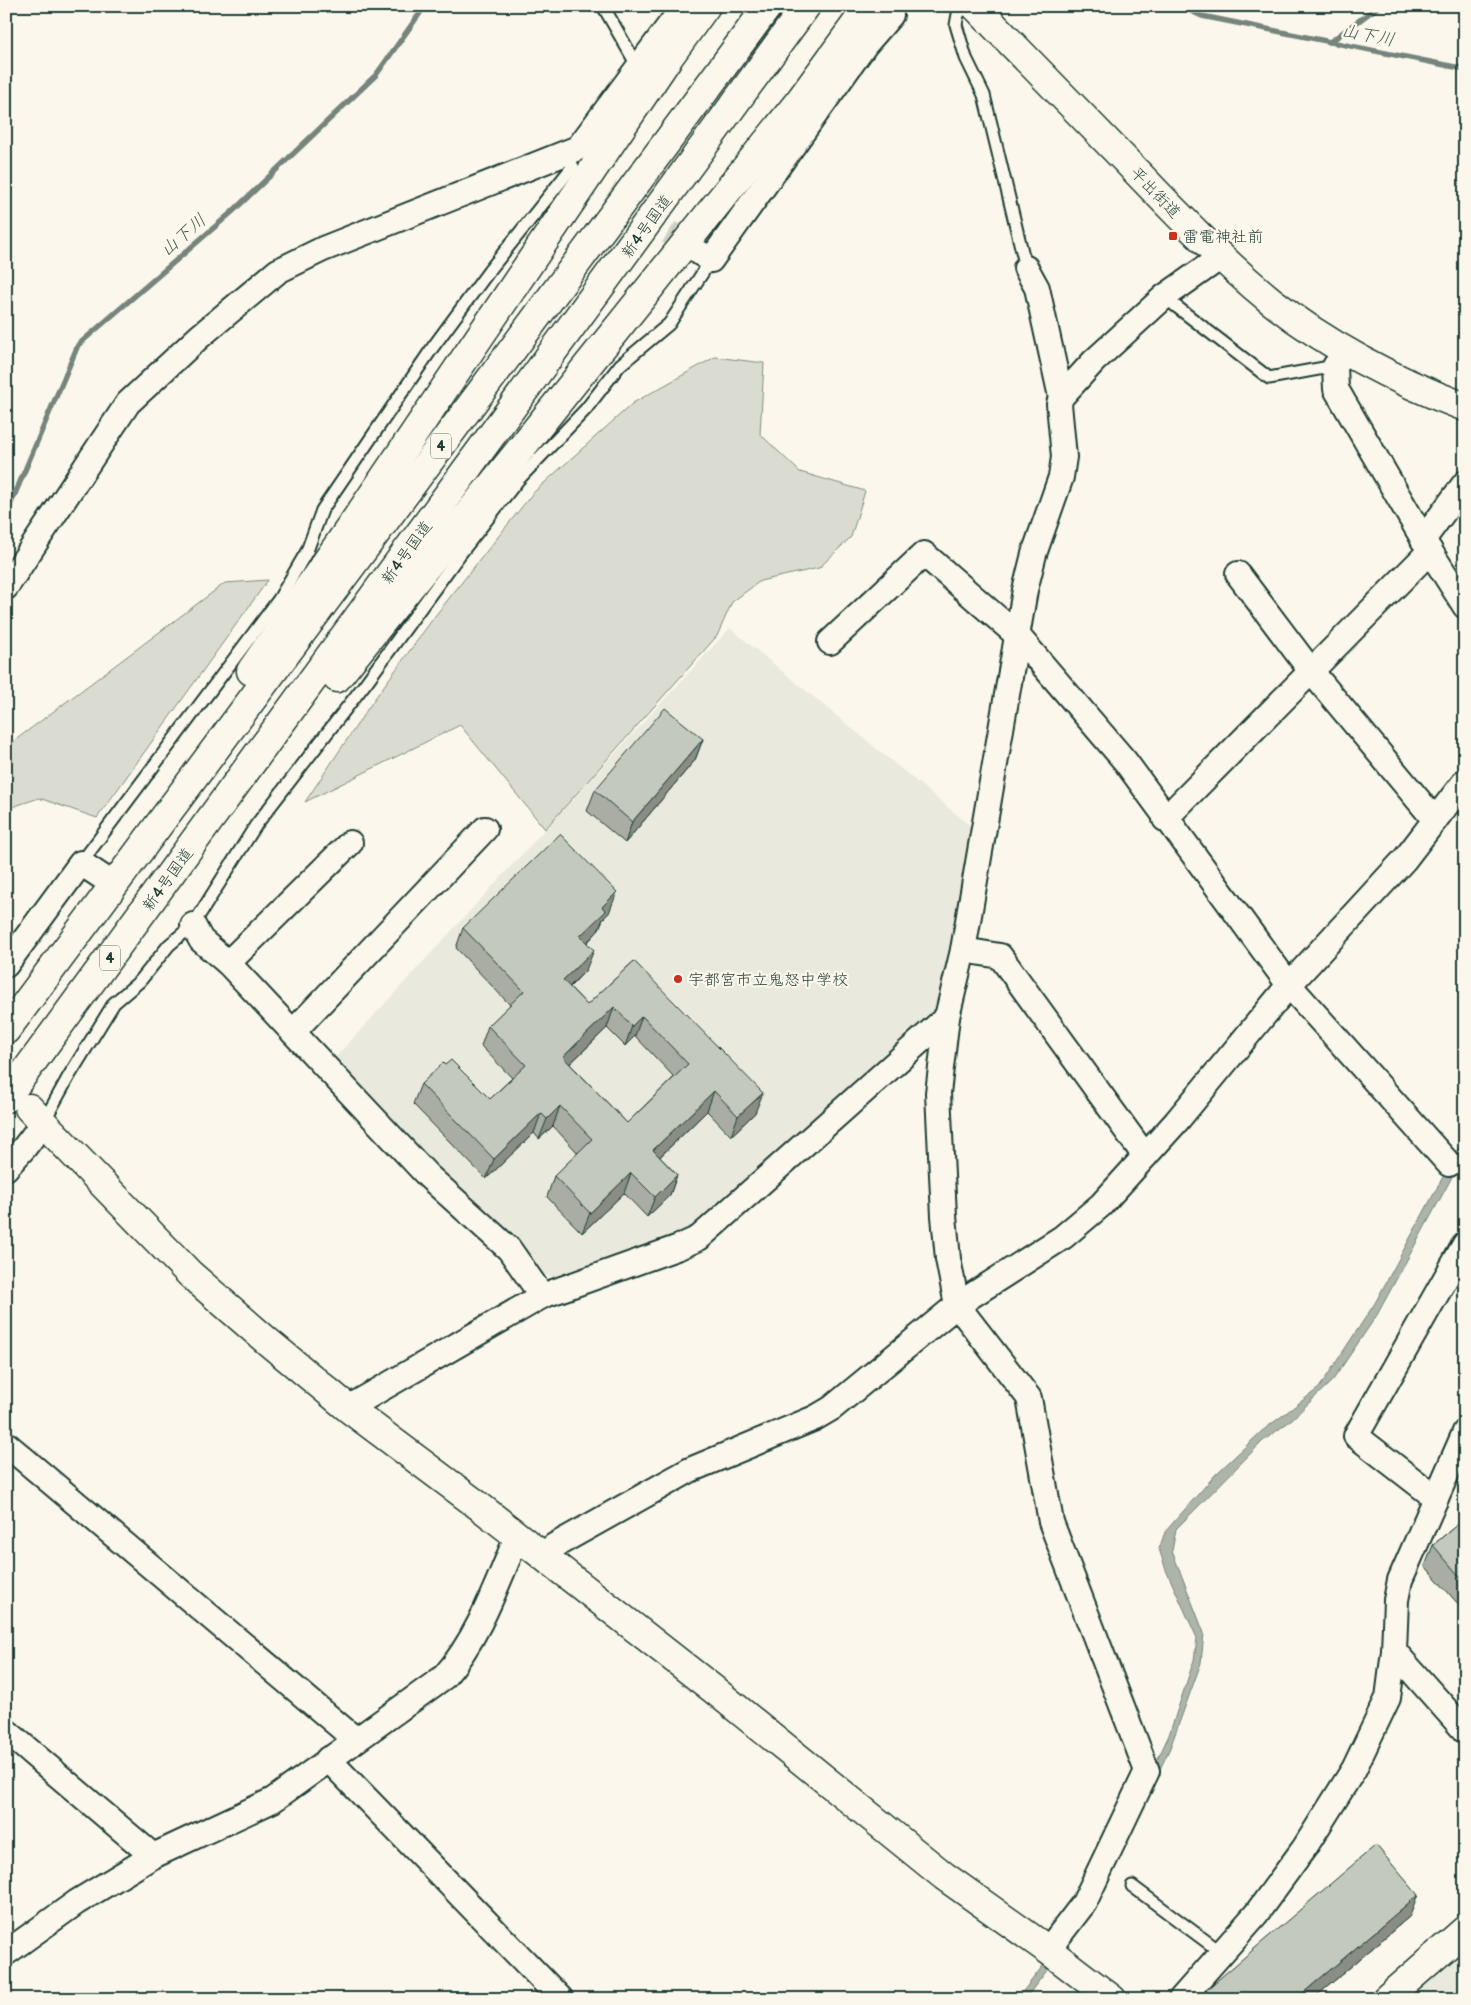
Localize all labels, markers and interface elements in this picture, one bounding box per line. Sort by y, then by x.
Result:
water label: 山下川 [1339,20,1396,51]
street label: 平出街道 [1126,163,1184,223]
street label: 新4号国道 [618,191,677,262]
water label: 山下川 [156,210,211,261]
place label: 雷電神社前 [1183,228,1263,247]
marker: 雷電神社前 [1167,230,1179,242]
road number: 4 [431,434,451,458]
street label: 新4号国道 [378,517,437,588]
street label: 新4号国道 [139,844,198,915]
road number: 4 [100,946,120,970]
place label: 宇都宮市立鬼怒中学校 [688,971,848,990]
marker: 宇都宮市立鬼怒中学校 [672,973,684,985]

